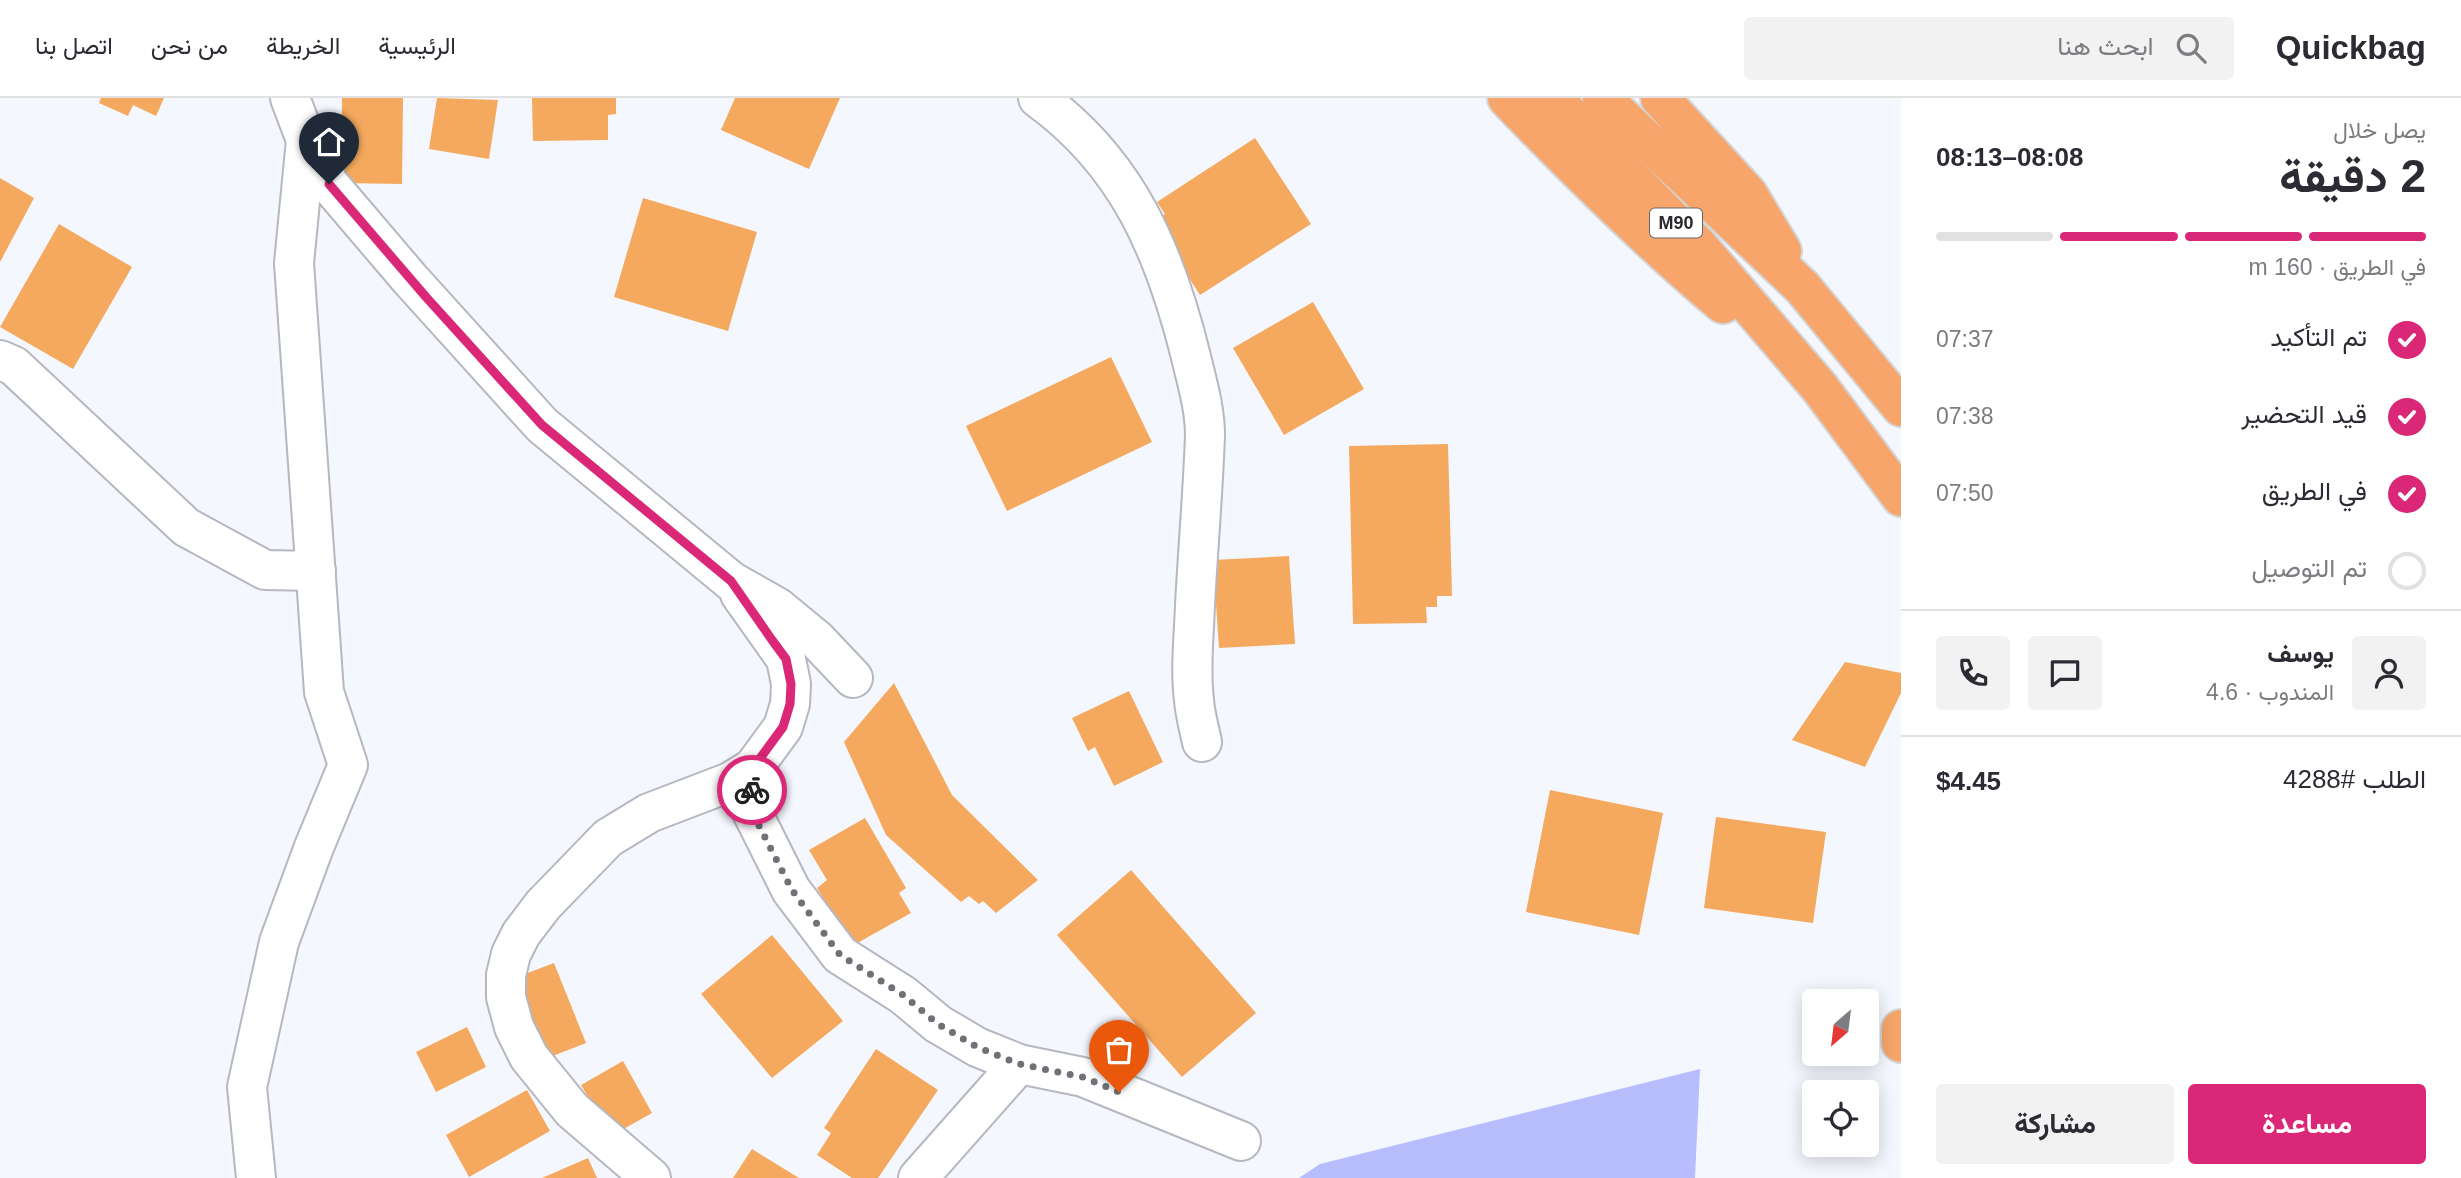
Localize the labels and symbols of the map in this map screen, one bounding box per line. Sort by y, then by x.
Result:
pin [299,112,359,184]
road number: M90 [1650,208,1702,238]
courier [717,755,787,825]
north arrow [1802,989,1880,1066]
pin [1089,1020,1149,1092]

